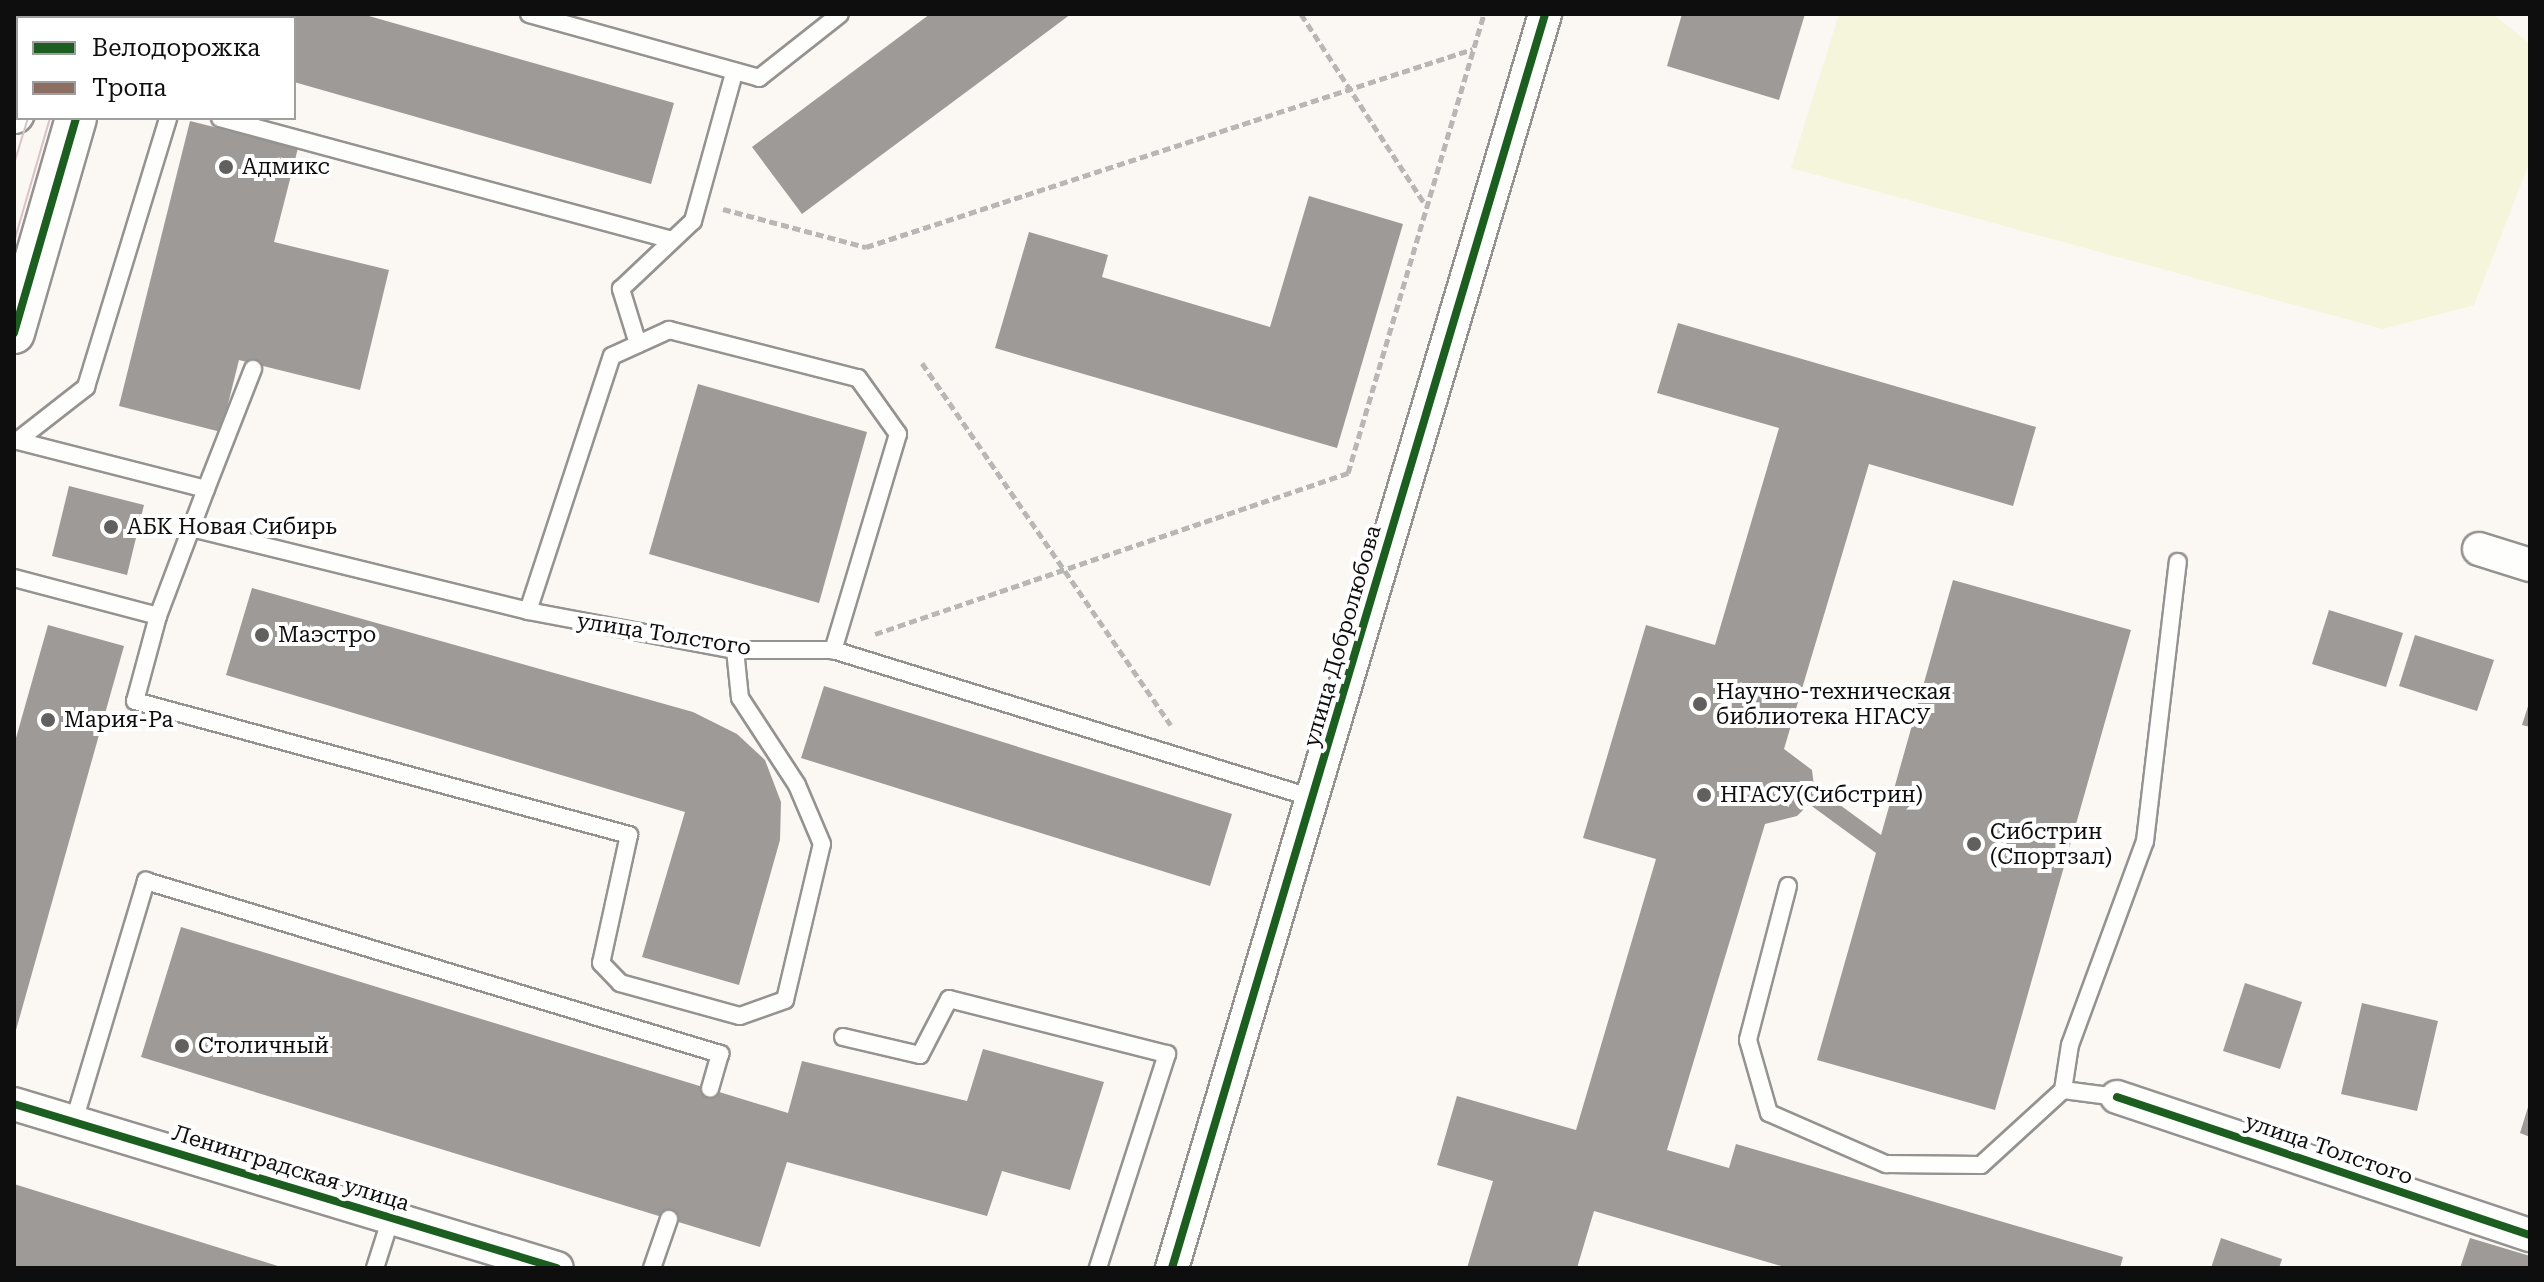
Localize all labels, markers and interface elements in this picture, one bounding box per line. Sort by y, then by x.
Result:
legend [16,16,296,120]
text: Велодорожка [92,34,260,62]
text: Тропа [92,74,167,102]
place label: Адмикс [242,154,330,180]
marker: Адмикс [217,158,235,176]
place label: АБК Новая Сибирь [127,514,337,540]
marker: АБК Новая Сибирь [102,518,120,536]
street label: улица Добролюбова [1298,522,1386,750]
street label: улица Толстого [575,607,753,661]
place label: Маэстро [278,622,376,648]
marker: Маэстро [253,626,271,644]
place label: Научно-техническая библиотека НГАСУ [1716,678,1951,730]
marker: Научно-техническая библиотека НГАСУ [1691,695,1709,713]
place label: Мария-Ра [64,707,174,733]
marker: Мария-Ра [39,711,57,729]
place label: НГАСУ(Сибстрин) [1720,782,1923,808]
marker: НГАСУ(Сибстрин) [1695,786,1713,804]
place label: Сибстрин (Спортзал) [1990,818,2112,870]
marker: Сибстрин (Спортзал) [1965,835,1983,853]
place label: Столичный [198,1033,329,1059]
marker: Столичный [173,1037,191,1055]
street label: улица Толстого [2242,1108,2416,1190]
street label: Ленинградская улица [169,1119,413,1217]

